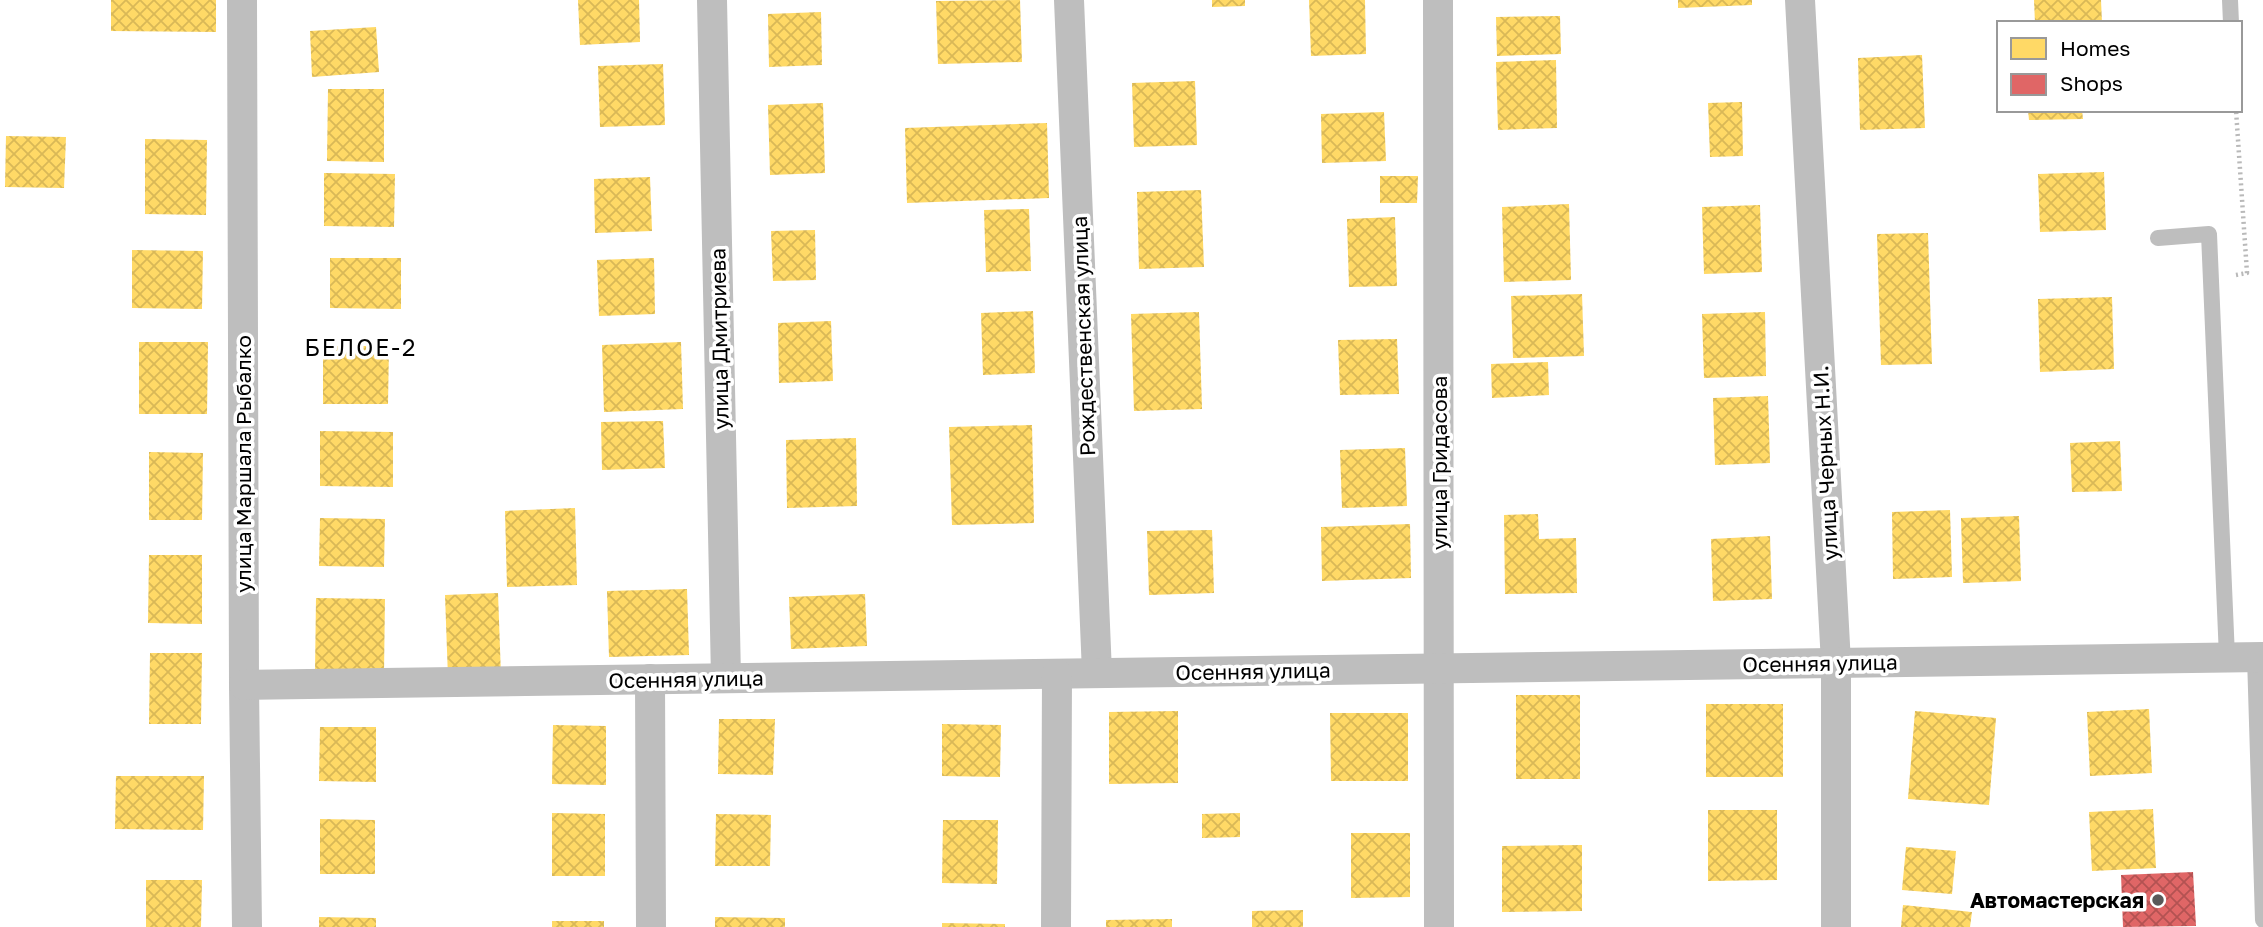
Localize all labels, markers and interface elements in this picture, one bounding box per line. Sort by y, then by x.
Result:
legend [1997,21,2242,112]
text: Homes [2060,35,2130,61]
text: Shops [2060,70,2123,96]
street label: Рождественская улица [1066,216,1100,456]
street label: улица Дмитриева [704,248,734,430]
district label: БЕЛОЕ-2 [305,333,417,361]
street label: улица Маршала Рыбалко [230,335,256,593]
street label: улица Черных Н.И. [1807,365,1843,561]
street label: улица Гридасова [1426,376,1452,550]
street label: Осенняя улица [1742,649,1898,677]
street label: Осенняя улица [1175,657,1331,685]
street label: Осенняя улица [608,665,764,693]
place label: Автомастерская [1970,887,2144,913]
marker: Автомастерская [2150,892,2166,908]

